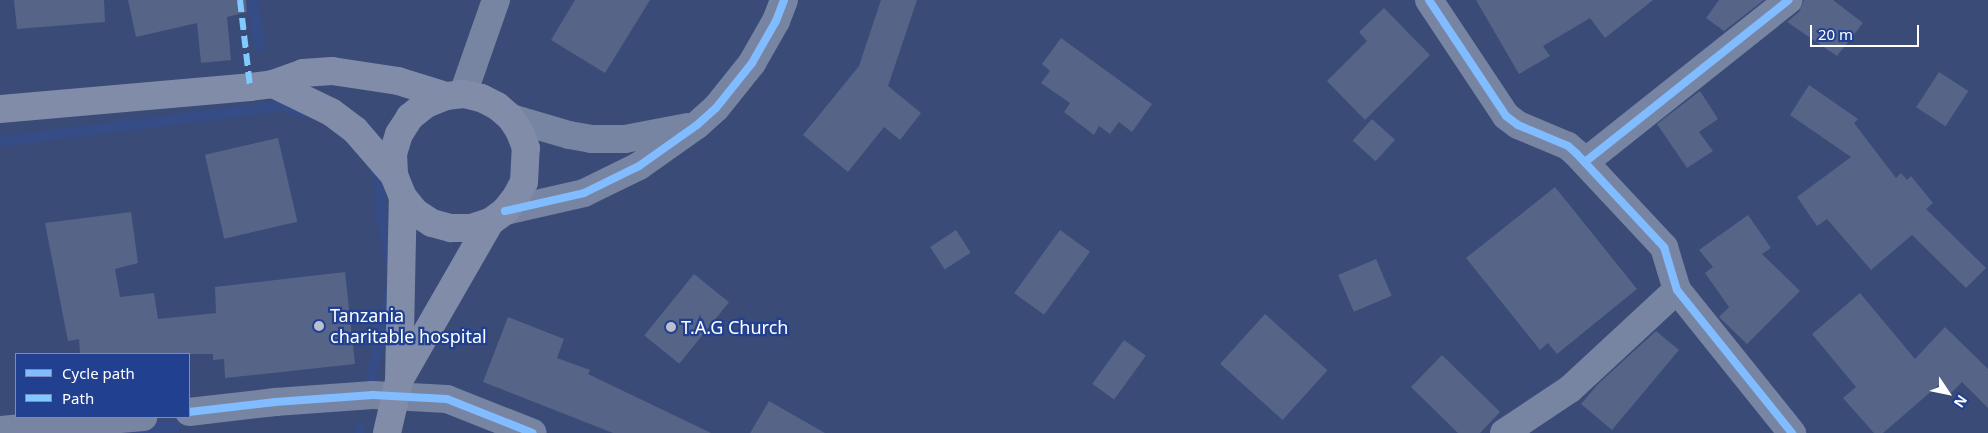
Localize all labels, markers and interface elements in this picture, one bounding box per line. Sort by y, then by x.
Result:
scale bar [1813,15,1922,47]
text: 20 m [1818,24,1853,44]
place label: Tanzania charitable hospital [330,305,487,348]
place label: T.A.G Church [681,316,788,338]
marker: Tanzania charitable hospital [312,319,326,333]
marker: T.A.G Church [665,321,677,333]
legend [15,353,190,418]
text: Cycle path [62,363,135,383]
north arrow [1923,368,1973,418]
text: Path [62,388,94,408]
text: N [1950,392,1972,412]

